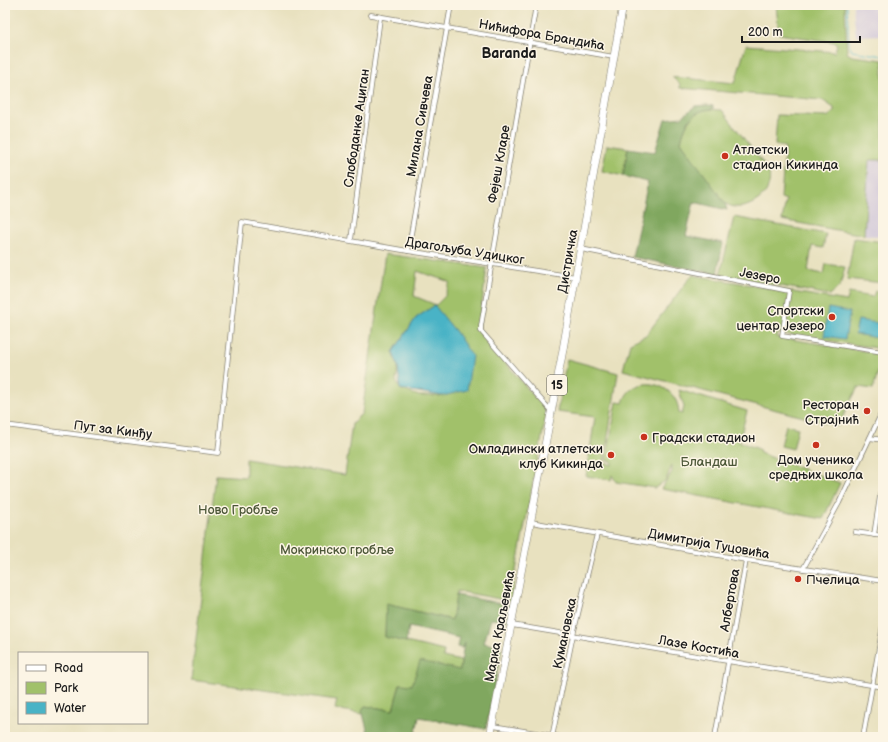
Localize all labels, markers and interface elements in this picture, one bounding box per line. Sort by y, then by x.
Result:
street label: Нићифора Брандића [478,16,606,54]
scale bar [742,18,860,44]
text: 200 m [748,25,782,40]
district label: Baranda [481,45,537,62]
street label: Слободанке Ациган [341,68,373,189]
street label: Милана Сивчева [403,74,437,178]
street label: Фејеш Кларе [484,124,514,205]
place label: Атлетски стадион Кикинда [732,142,839,173]
marker: Атлетски стадион Кикинда [720,151,730,161]
street label: Дистричка [554,228,582,294]
street label: Драгољуба Удицког [404,234,526,268]
street label: Језеро [738,264,782,288]
place label: Спортски центар Језеро [736,303,824,334]
marker: Спортски центар Језеро [827,312,837,322]
road number: 15 [547,375,567,395]
place label: Ресторан Страјнић [802,397,859,428]
marker: Ресторан Страјнић [862,406,872,416]
street label: Пут за Кинђу [73,417,153,443]
place label: Градски стадион [652,430,755,446]
marker: Градски стадион [639,432,649,442]
marker: Дом ученика средњих школа [811,440,821,450]
place label: Омладински атлетски клуб Кикинда [469,441,603,472]
marker: Омладински атлетски клуб Кикинда [606,450,616,460]
place label: Дом ученика средњих школа [769,452,863,483]
park label: Бландаш [680,454,738,470]
park label: Ново Гробље [198,502,278,518]
street label: Димитрија Туцовића [647,525,771,563]
park label: Мокринско гробље [280,542,394,558]
street label: Албертова [716,567,743,634]
street label: Марка Краљевића [481,569,519,683]
place label: Пчелица [806,572,860,588]
marker: Пчелица [793,574,803,584]
street label: Кумановска [550,596,580,670]
street label: Лазе Костића [656,632,741,662]
legend [18,652,148,724]
text: Road [54,661,83,676]
text: Park [54,681,78,696]
text: Water [54,701,86,716]

